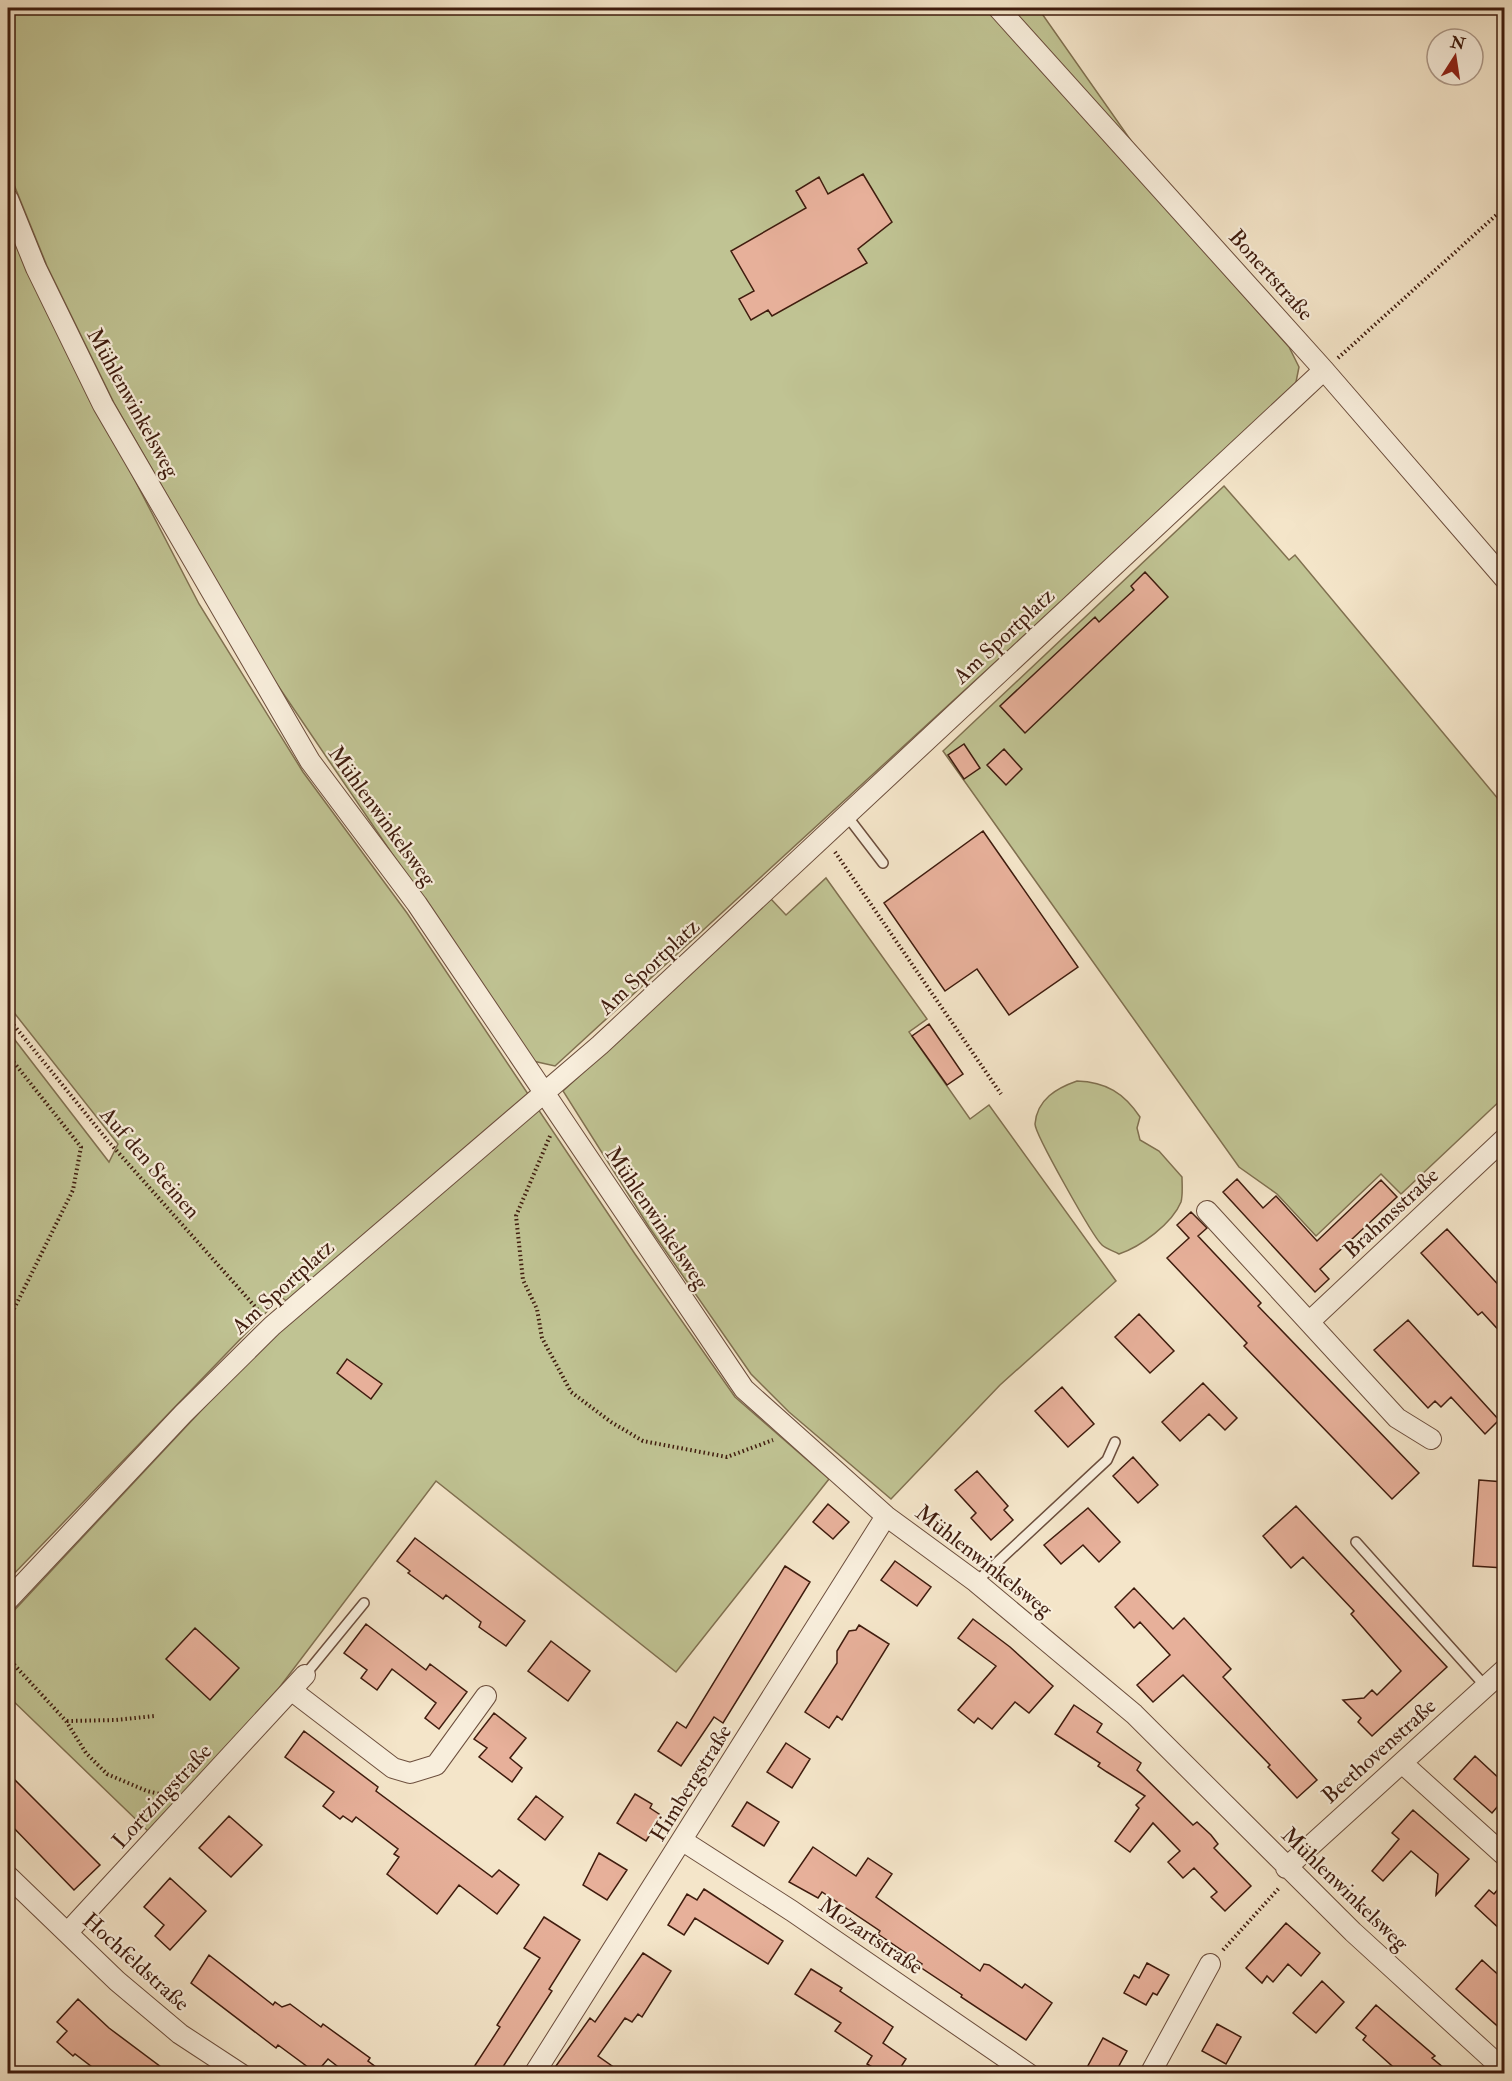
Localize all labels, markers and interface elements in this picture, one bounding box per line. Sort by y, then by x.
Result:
north arrow [1425,27,1485,87]
text: N [1448,32,1468,55]
street label: Bonertstraße [1223,223,1319,327]
street label: Mühlenwinkelsweg [80,323,186,484]
street label: Am Sportplatz [947,582,1061,691]
street label: Mühlenwinkelsweg [322,740,443,893]
street label: Am Sportplatz [592,913,706,1022]
street label: Auf den Steinen [93,1100,206,1225]
street label: Mühlenwinkelsweg [599,1141,716,1296]
street label: Brahmsstraße [1337,1162,1445,1264]
street label: Am Sportplatz [225,1233,341,1342]
street label: Mühlenwinkelsweg [910,1499,1059,1624]
street label: Beethovenstraße [1316,1692,1442,1810]
street label: Himbergstraße [644,1719,738,1847]
street label: Lortzingstraße [106,1738,218,1854]
street label: Mühlenwinkelsweg [1275,1821,1415,1958]
street label: Mozartstraße [814,1891,928,1981]
street label: Hochfeldstraße [77,1907,195,2017]

